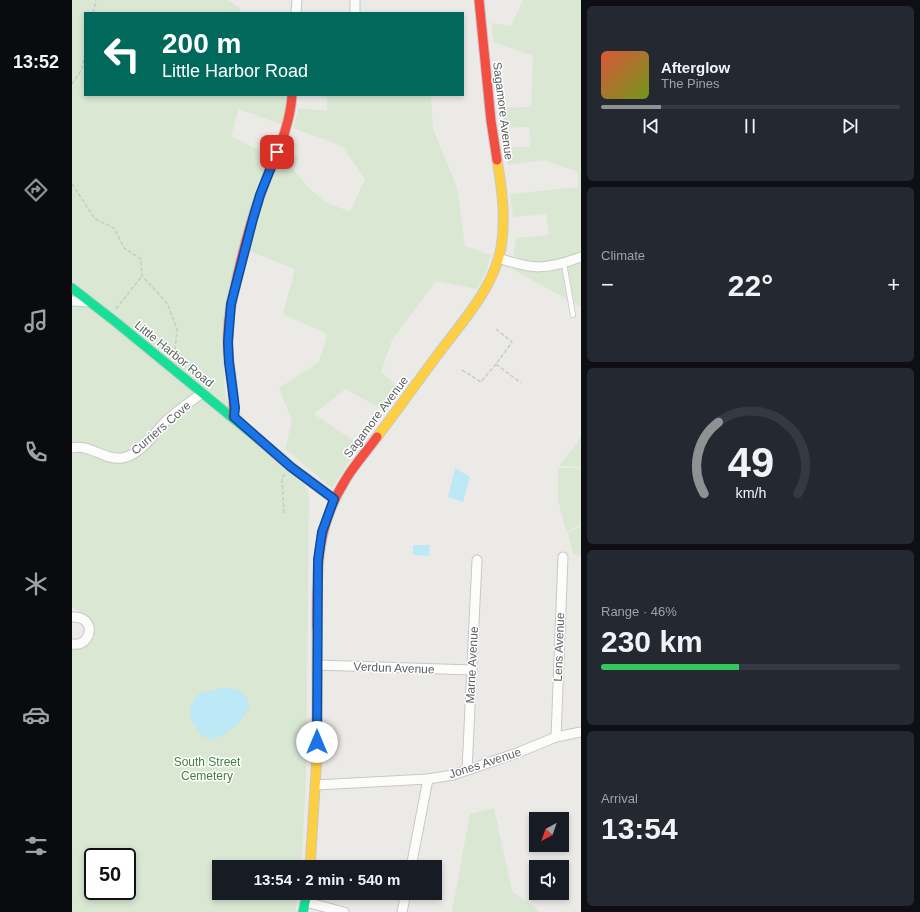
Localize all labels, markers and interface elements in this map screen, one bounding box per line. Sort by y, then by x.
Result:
icon: left [96,28,148,80]
text: 200 m [162,28,241,59]
text: 13:52 [13,52,59,72]
text: Afterglow [661,59,730,76]
text: Little Harbor Road [162,61,308,81]
street label: Sagamore Avenue [490,61,516,161]
text: The Pines [661,76,720,91]
icon: previous [640,115,662,137]
icon: pause [739,115,761,137]
icon: next [839,115,861,137]
pin [260,135,294,169]
icon: arrive [266,141,288,163]
icon: directions [22,176,50,204]
text: Climate [601,248,645,263]
text: 22° [728,269,773,302]
text: − [601,272,614,297]
text: + [887,272,900,297]
icon: music [22,307,50,335]
street label: Little Harbor Road [132,318,216,390]
street label: Sagamore Avenue [341,373,411,461]
street label: Curriers Cove [128,398,194,458]
icon: phone [22,438,50,466]
text: 49 [727,439,774,486]
text: km/h [735,485,766,501]
icon: climate [22,570,50,598]
text: Range · 46% [601,604,677,619]
street label: Lens Avenue [551,612,567,682]
text: 230 km [601,625,703,658]
street label: Marne Avenue [463,626,481,704]
street label: Verdun Avenue [353,660,435,676]
icon: car [22,701,50,729]
position arrow [296,721,338,763]
street label: Jones Avenue [447,745,523,781]
park label: South Street Cemetery [174,755,241,783]
text: Arrival [601,791,638,806]
north arrow [529,812,569,852]
map controls [529,812,569,900]
text: 13:54 [601,812,678,845]
icon: filters [22,832,50,860]
speed limit sign: 50 [84,848,136,900]
button: sound [529,860,569,900]
text: 13:54 · 2 min · 540 m [254,871,400,888]

